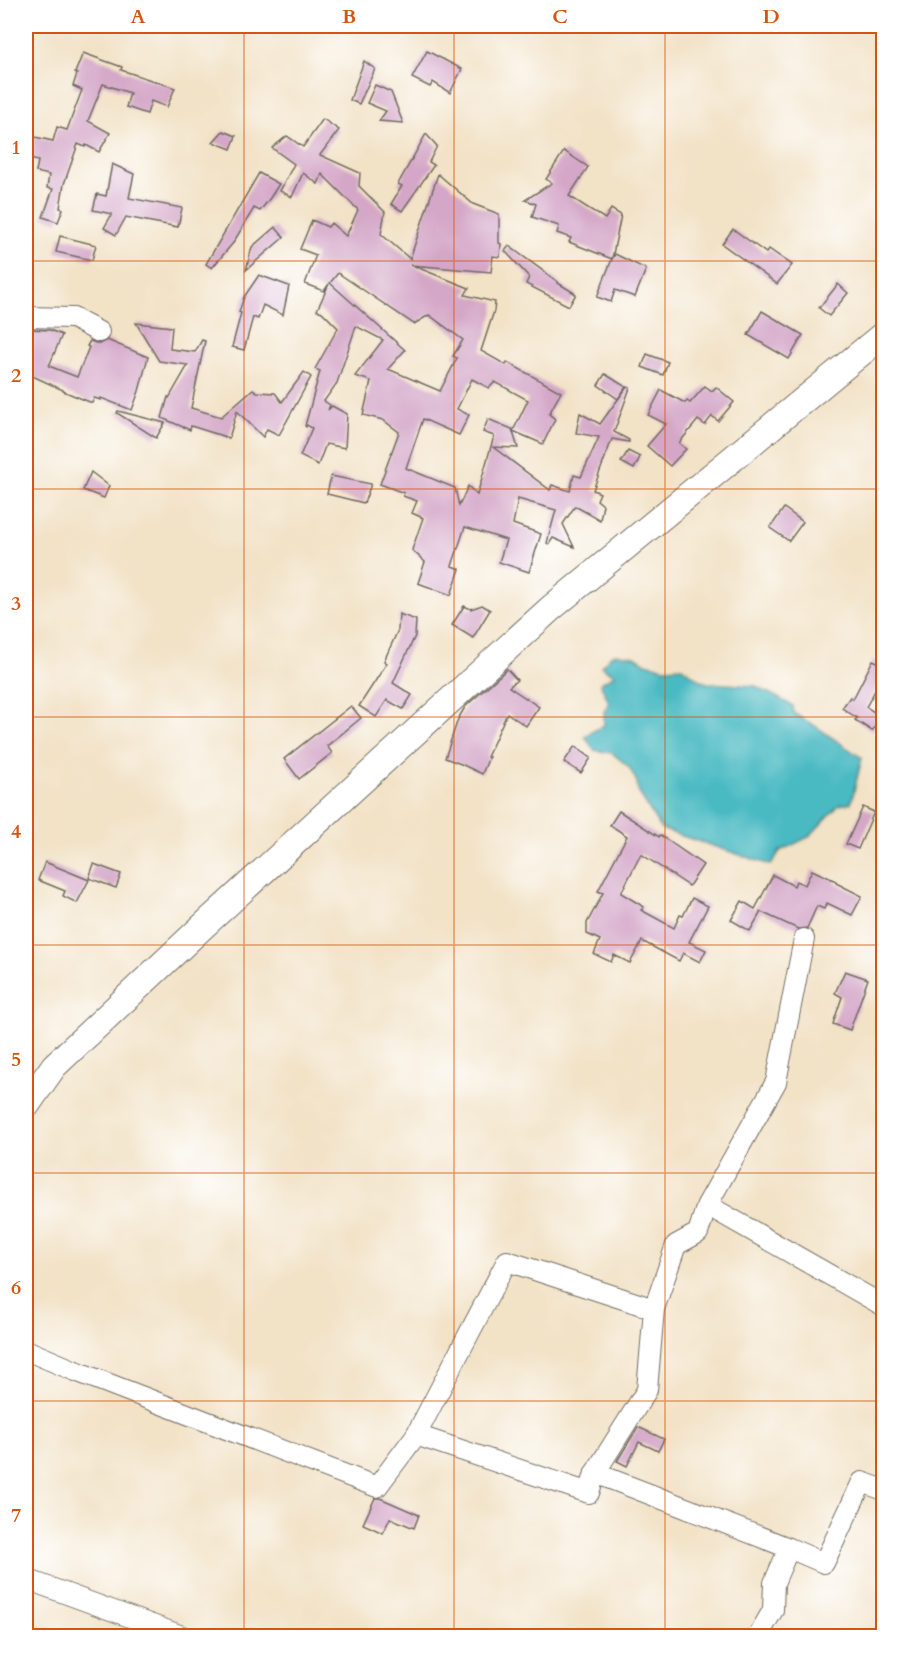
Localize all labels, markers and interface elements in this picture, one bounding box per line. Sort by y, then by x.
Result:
text: A [130,3,146,30]
text: B [342,3,356,30]
text: C [552,3,568,30]
text: D [762,3,780,30]
text: 1 [11,134,21,161]
text: 2 [11,362,21,389]
text: 3 [11,590,21,617]
text: 4 [11,818,21,845]
text: 5 [11,1046,21,1073]
text: 6 [11,1274,21,1301]
text: 7 [11,1502,21,1529]

